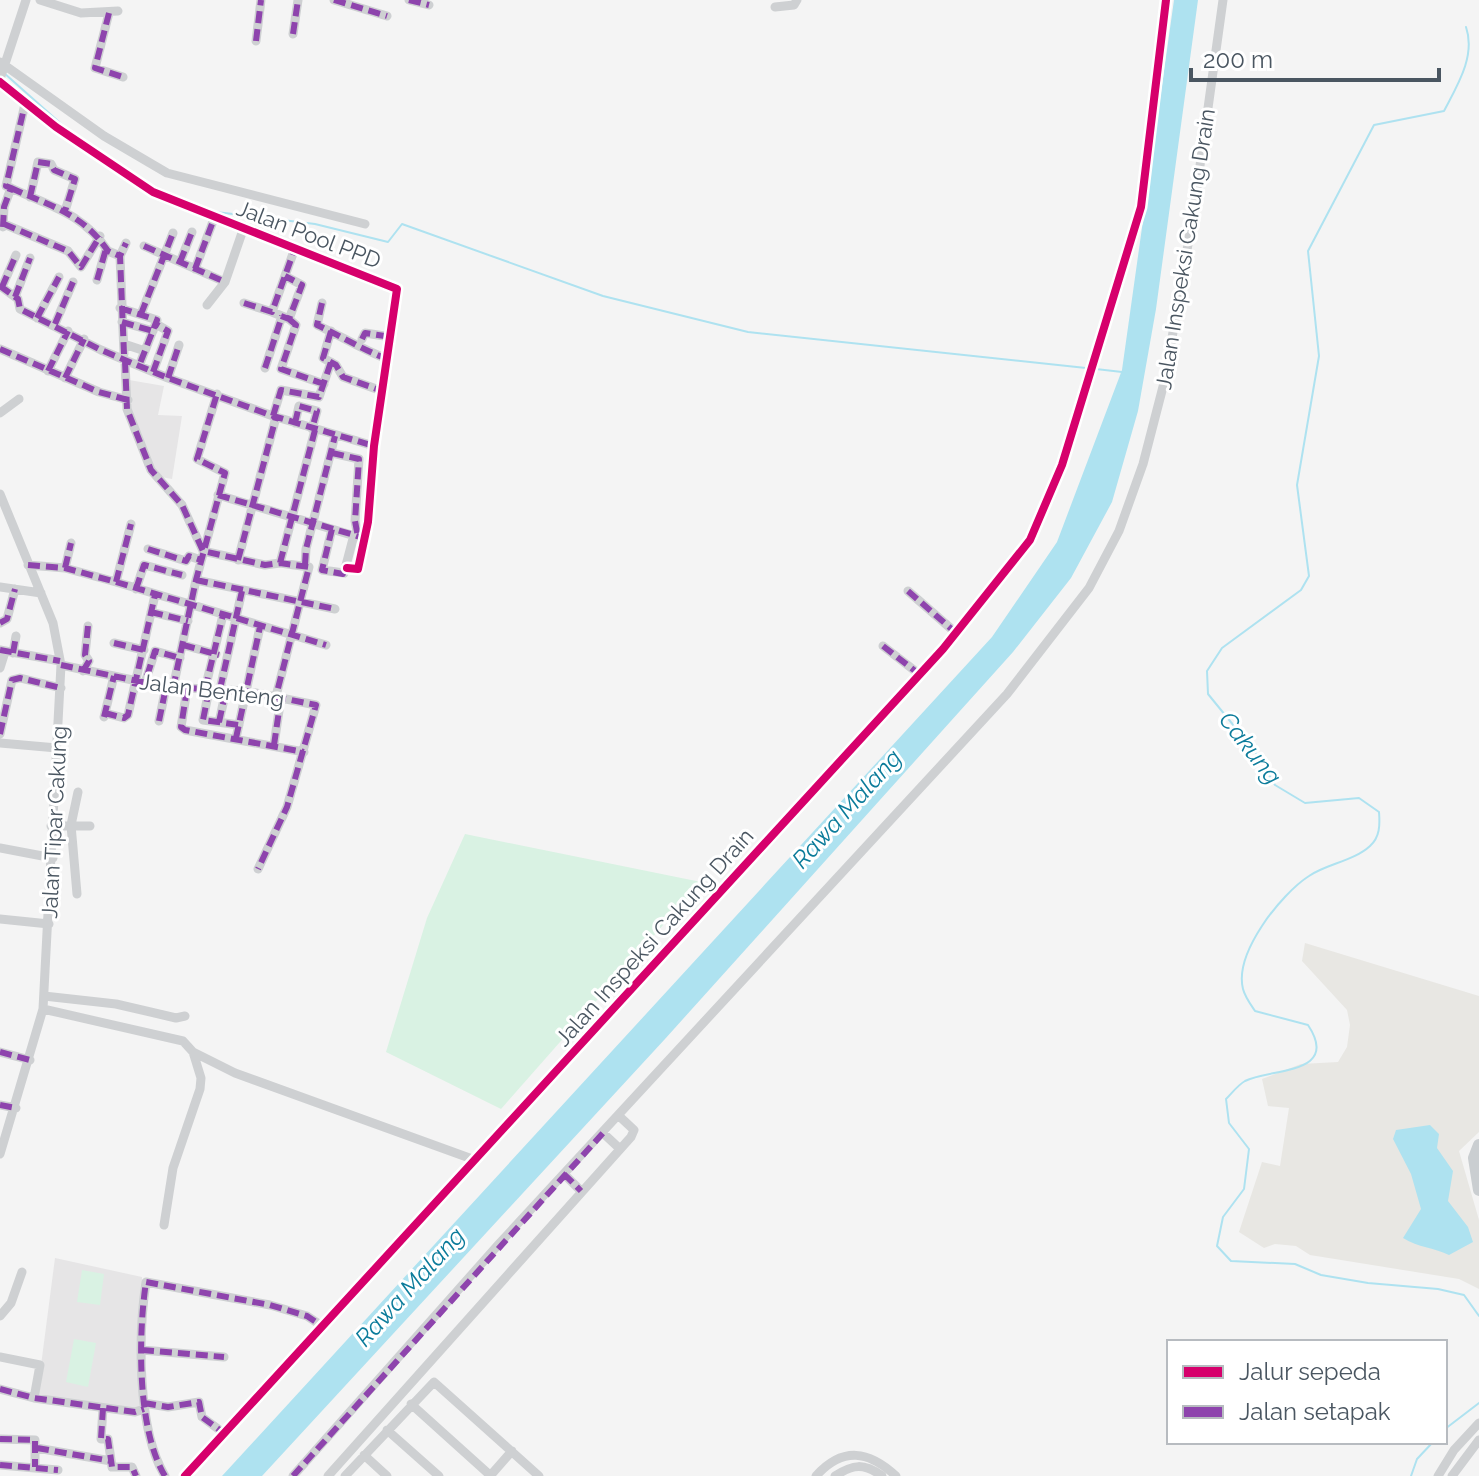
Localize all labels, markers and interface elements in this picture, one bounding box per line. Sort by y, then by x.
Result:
scale bar [1191,32,1439,82]
text: 200 m [1203,45,1273,74]
street label: Jalan Inspeksi Cakung Drain [1150,107,1220,391]
street label: Jalan Pool PPD [233,195,385,273]
street label: Jalan Benteng [138,668,286,712]
water label: Cakung [1213,706,1288,790]
street label: Jalan Tipar Cakung [36,725,72,919]
water label: Rawa Malang [786,743,908,874]
street label: Jalan Inspeksi Cakung Drain [549,823,759,1051]
water label: Rawa Malang [349,1221,471,1352]
legend [1167,1340,1447,1444]
text: Jalur sepeda [1239,1357,1381,1386]
text: Jalan setapak [1239,1397,1391,1426]

